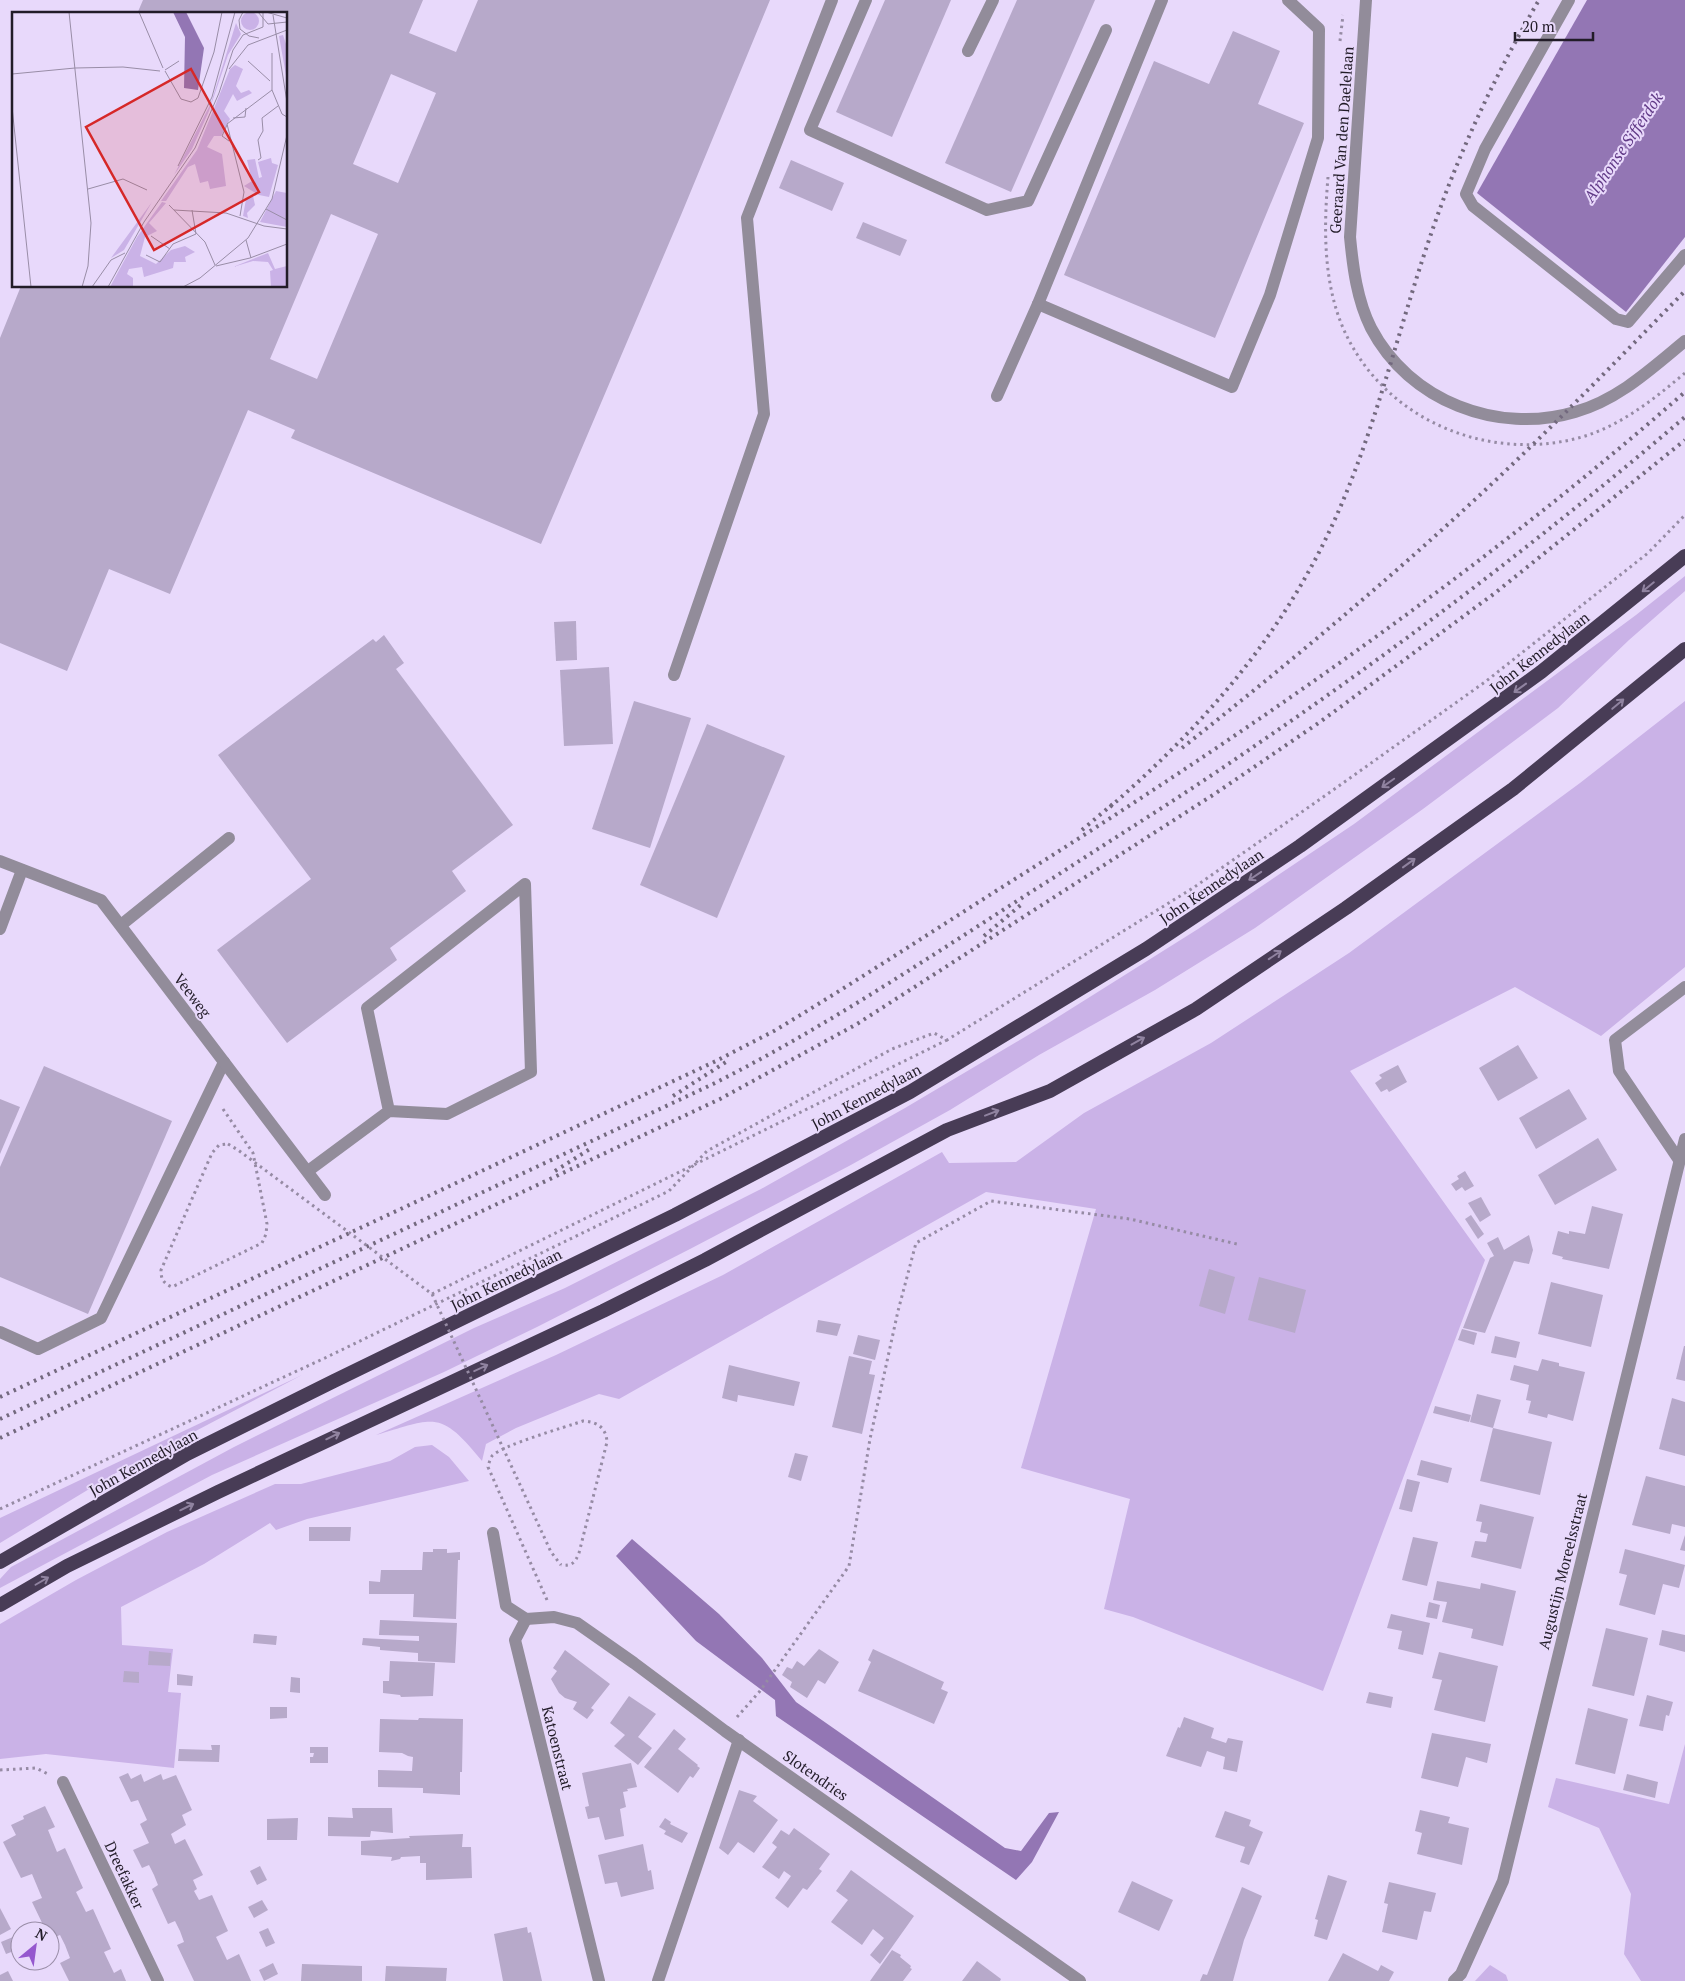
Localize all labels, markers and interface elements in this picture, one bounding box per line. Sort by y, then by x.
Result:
scale bar [1515,10,1592,42]
inset map [12,12,288,288]
text: 20 m [1522,16,1555,36]
street label: Geeraard Van den Daelelaan [1324,46,1358,234]
water label: Alphonse Sifferdok [1578,88,1668,207]
one-way arrow [1642,582,1655,593]
street label: John Kennedylaan [1485,607,1593,697]
one-way arrow [1513,683,1527,693]
one-way arrow [1611,699,1624,710]
one-way arrow [1382,778,1396,788]
street label: John Kennedylaan [1155,844,1267,928]
one-way arrow [1402,858,1416,868]
one-way arrow [1249,871,1263,881]
one-way arrow [1268,950,1282,960]
street label: Veeweg [170,969,217,1022]
one-way arrow [1130,1036,1144,1046]
street label: John Kennedylaan [808,1059,924,1133]
one-way arrow [984,1108,999,1117]
street label: John Kennedylaan [447,1243,565,1315]
one-way arrow [473,1363,488,1372]
street label: John Kennedylaan [85,1424,201,1500]
one-way arrow [326,1431,341,1441]
street label: Augustijn Moreelsstraat [1533,1490,1591,1651]
one-way arrow [179,1502,194,1511]
one-way arrow [35,1575,49,1585]
street label: Katoenstraat [538,1704,578,1793]
street label: Slotendries [779,1745,853,1805]
street label: Dreefakker [101,1838,150,1912]
north arrow [10,1921,60,1971]
text: N [32,1923,51,1945]

